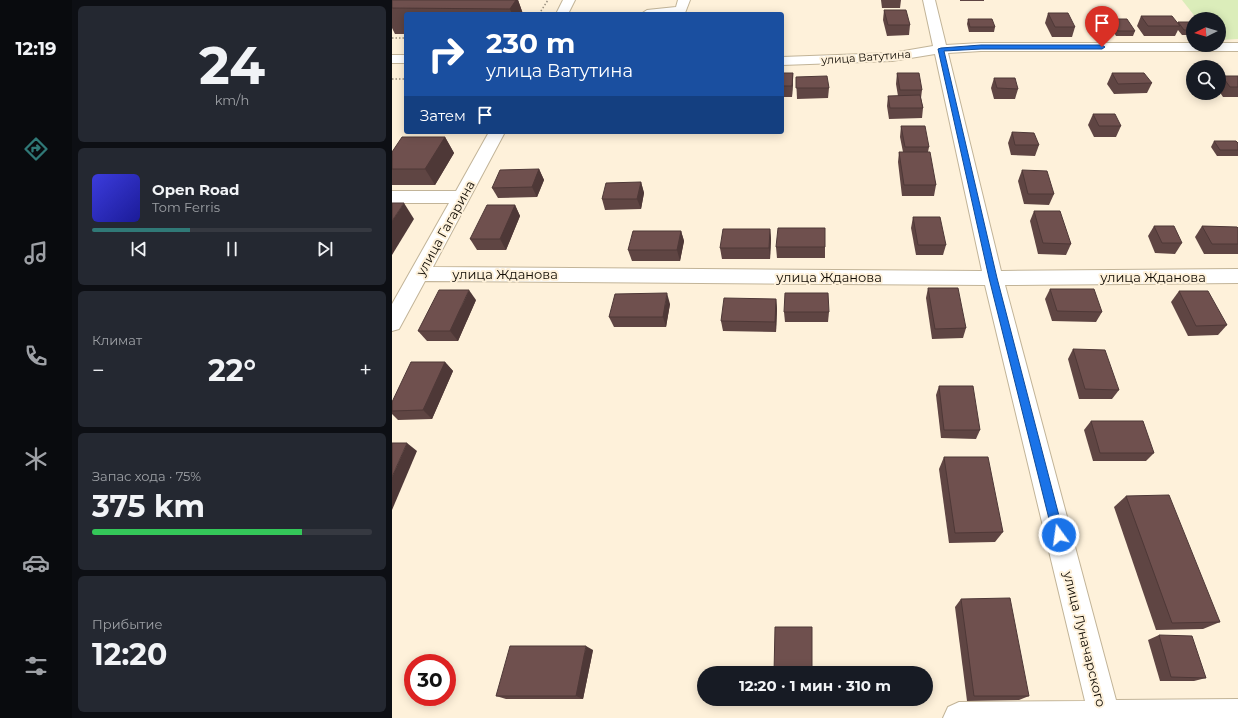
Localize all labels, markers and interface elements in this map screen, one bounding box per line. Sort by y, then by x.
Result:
pin [1085,6,1119,47]
icon: arrive [1091,12,1113,34]
north arrow [1186,12,1226,52]
map controls [1186,12,1226,100]
text: 230 m [486,26,575,60]
icon: right [420,28,472,80]
text: 24 [199,34,265,97]
text: 12:19 [16,38,56,60]
street label: улица Ватутина [820,47,911,67]
text: улица Ватутина [486,60,633,82]
button: search [1186,60,1226,100]
text: km/h [215,92,249,108]
icon: arrive [474,104,496,126]
text: Затем [420,106,466,125]
icon: directions [22,135,50,163]
street label: улица Гагарина [412,178,478,279]
text: Open Road [152,180,240,199]
text: Tom Ferris [152,199,220,215]
icon: previous [128,238,150,260]
icon: pause [221,238,243,260]
icon: next [314,238,336,260]
icon: music [22,239,50,267]
street label: улица Жданова [451,266,558,282]
street label: улица Жданова [775,269,882,285]
street label: улица Жданова [1099,269,1206,285]
text: Климат [92,332,142,348]
icon: phone [22,342,50,370]
text: 22° [208,352,256,389]
text: − [92,357,105,384]
text: + [359,357,372,384]
icon: climate [22,445,50,473]
text: Запас хода · 75% [92,468,201,484]
text: 375 km [92,488,205,525]
position arrow [1038,514,1080,556]
icon: car [22,549,50,577]
street label: улица Луначарского [1060,569,1110,708]
text: Прибытие [92,616,163,632]
text: 12:20 [92,636,167,673]
icon: filters [22,652,50,680]
speed limit sign: 30 [404,654,456,706]
text: 12:20 · 1 мин · 310 m [739,676,891,695]

